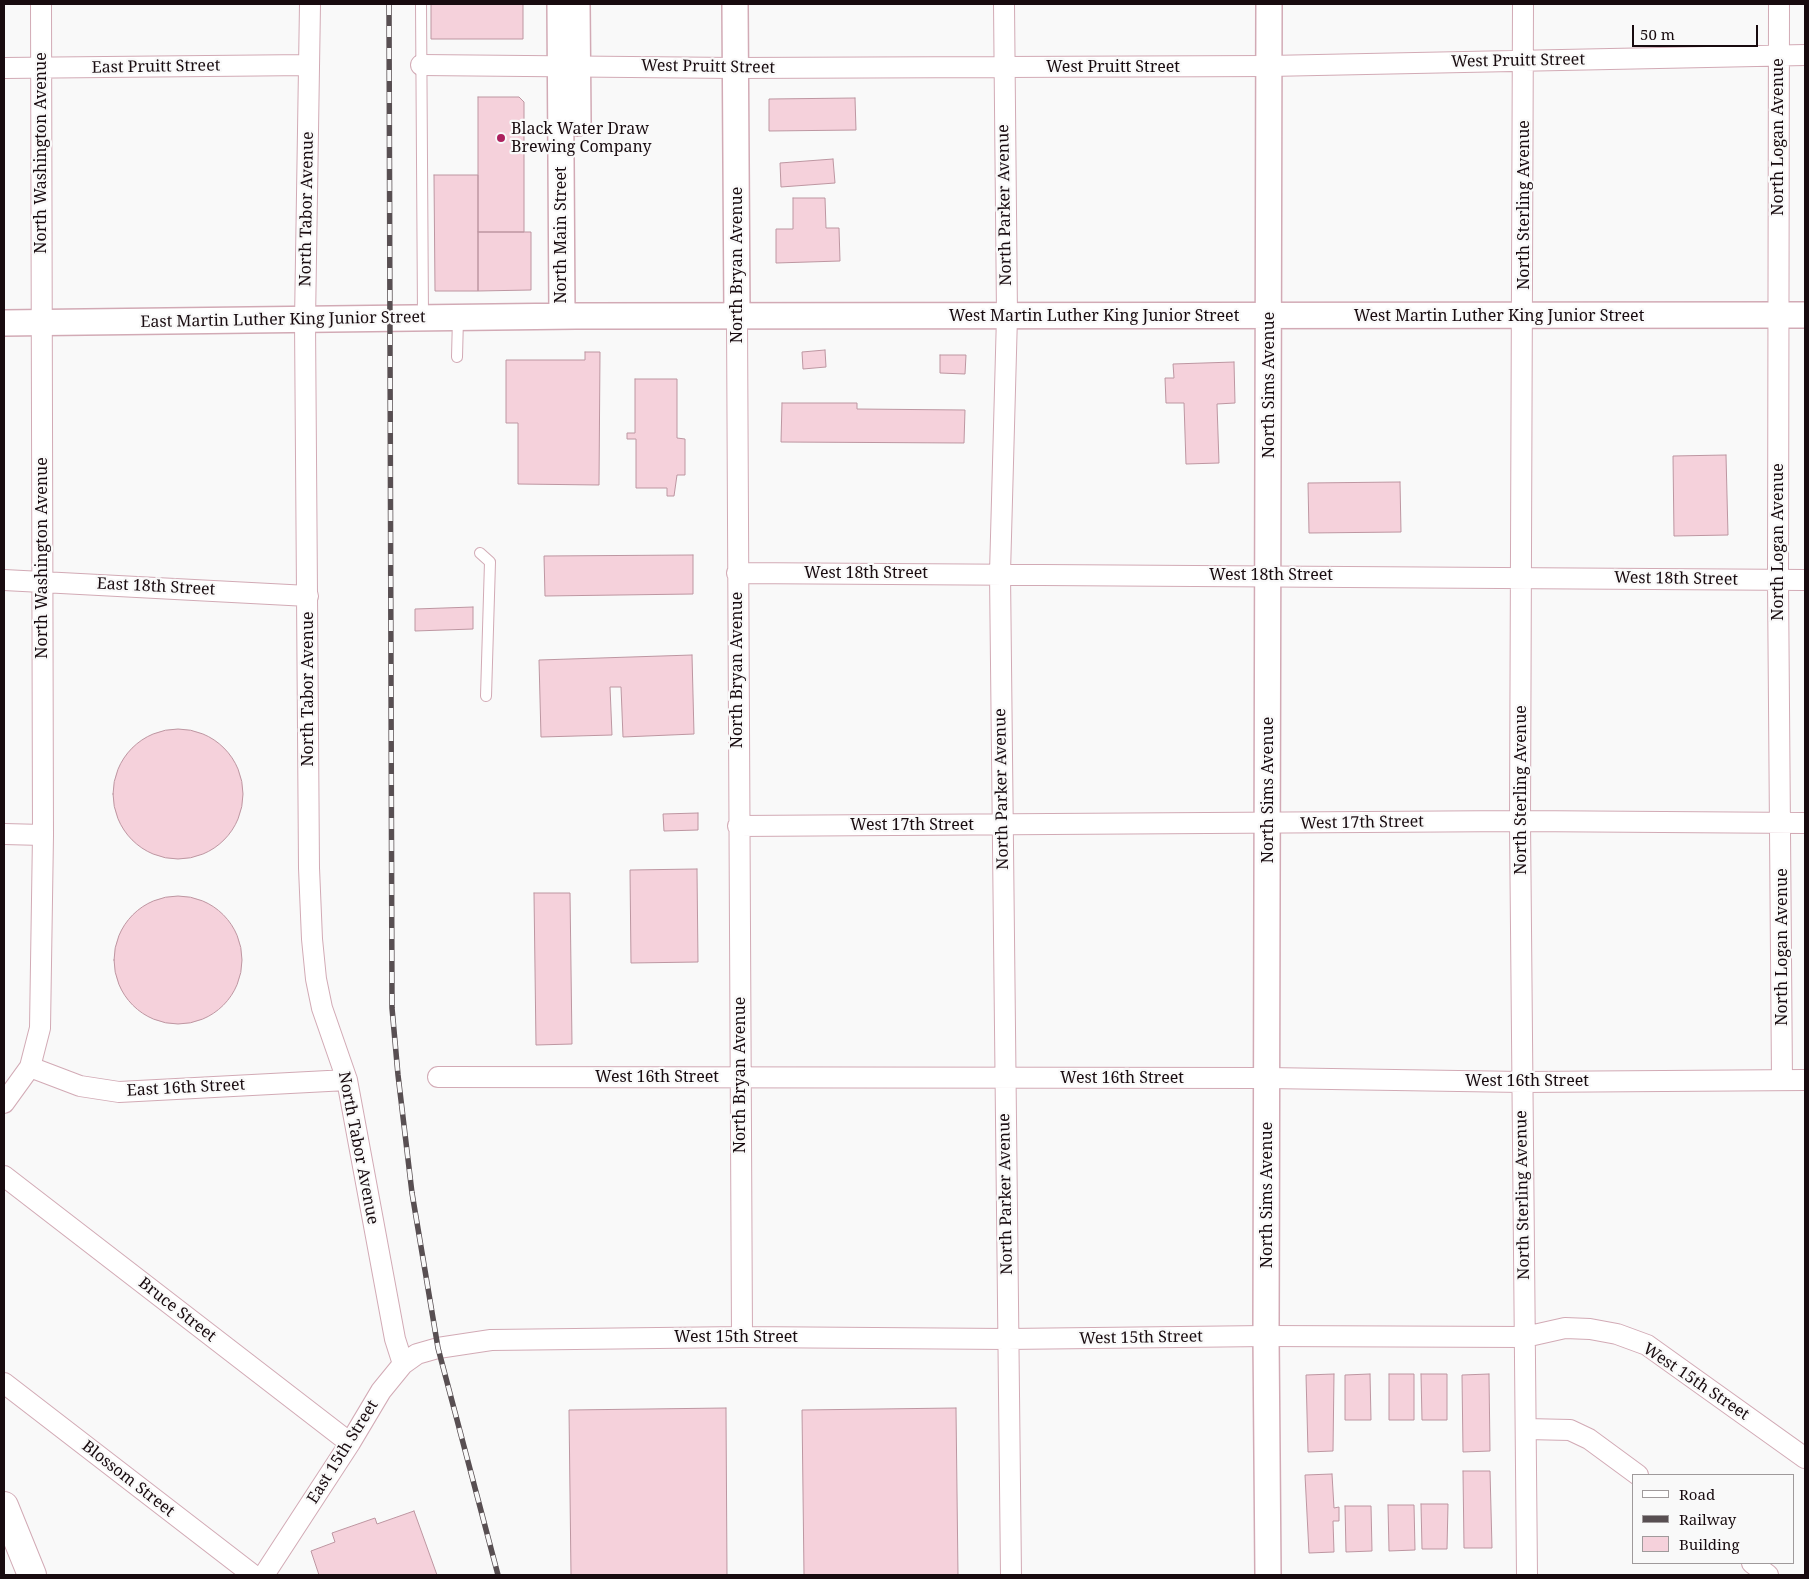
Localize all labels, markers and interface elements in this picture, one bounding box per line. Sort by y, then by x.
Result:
scale bar [1634,15,1760,47]
text: 50 m [1640,24,1675,44]
street label: West Pruitt Street [1451,50,1585,72]
street label: North Washington Avenue [31,52,51,254]
street label: East Pruitt Street [92,56,220,78]
street label: West Pruitt Street [641,56,775,78]
street label: West Pruitt Street [1046,57,1180,77]
street label: North Logan Avenue [1768,58,1788,216]
place label: Black Water Draw Brewing Company [511,119,652,157]
street label: North Sterling Avenue [1514,120,1534,290]
street label: North Parker Avenue [994,124,1016,286]
street label: North Tabor Avenue [296,131,318,287]
marker: Black Water Draw Brewing Company [495,132,507,144]
street label: North Main Street [551,166,571,304]
street label: North Bryan Avenue [727,187,747,343]
street label: West Martin Luther King Junior Street [949,306,1239,326]
street label: West Martin Luther King Junior Street [1354,306,1644,326]
street label: East Martin Luther King Junior Street [140,308,426,332]
street label: North Sims Avenue [1259,312,1279,458]
street label: North Washington Avenue [32,457,52,659]
street label: North Logan Avenue [1768,463,1788,621]
street label: West 18th Street [804,563,928,583]
street label: West 18th Street [1209,565,1333,585]
street label: West 18th Street [1614,568,1738,590]
street label: East 18th Street [96,574,216,600]
street label: North Bryan Avenue [727,592,747,748]
street label: North Tabor Avenue [298,611,318,767]
street label: North Sterling Avenue [1511,705,1531,875]
street label: North Parker Avenue [991,708,1013,870]
street label: North Sims Avenue [1258,717,1278,863]
street label: West 17th Street [1300,812,1424,834]
street label: West 17th Street [850,815,974,835]
street label: North Logan Avenue [1772,868,1792,1026]
street label: North Bryan Avenue [730,997,750,1153]
street label: West 16th Street [595,1067,719,1087]
street label: West 16th Street [1060,1068,1184,1088]
street label: North Tabor Avenue [334,1070,382,1226]
street label: West 16th Street [1465,1071,1589,1091]
street label: East 16th Street [126,1075,246,1101]
street label: North Sterling Avenue [1512,1110,1534,1280]
street label: North Parker Avenue [995,1113,1017,1275]
street label: North Sims Avenue [1257,1122,1277,1268]
street label: Bruce Street [134,1274,220,1346]
street label: West 15th Street [674,1327,798,1347]
street label: West 15th Street [1079,1327,1203,1349]
street label: West 15th Street [1639,1339,1753,1425]
street label: East 15th Street [303,1397,383,1507]
street label: Blossom Street [78,1437,178,1521]
legend [1632,1474,1794,1564]
text: Road [1679,1484,1715,1504]
text: Railway [1679,1509,1736,1529]
text: Building [1679,1534,1740,1554]

